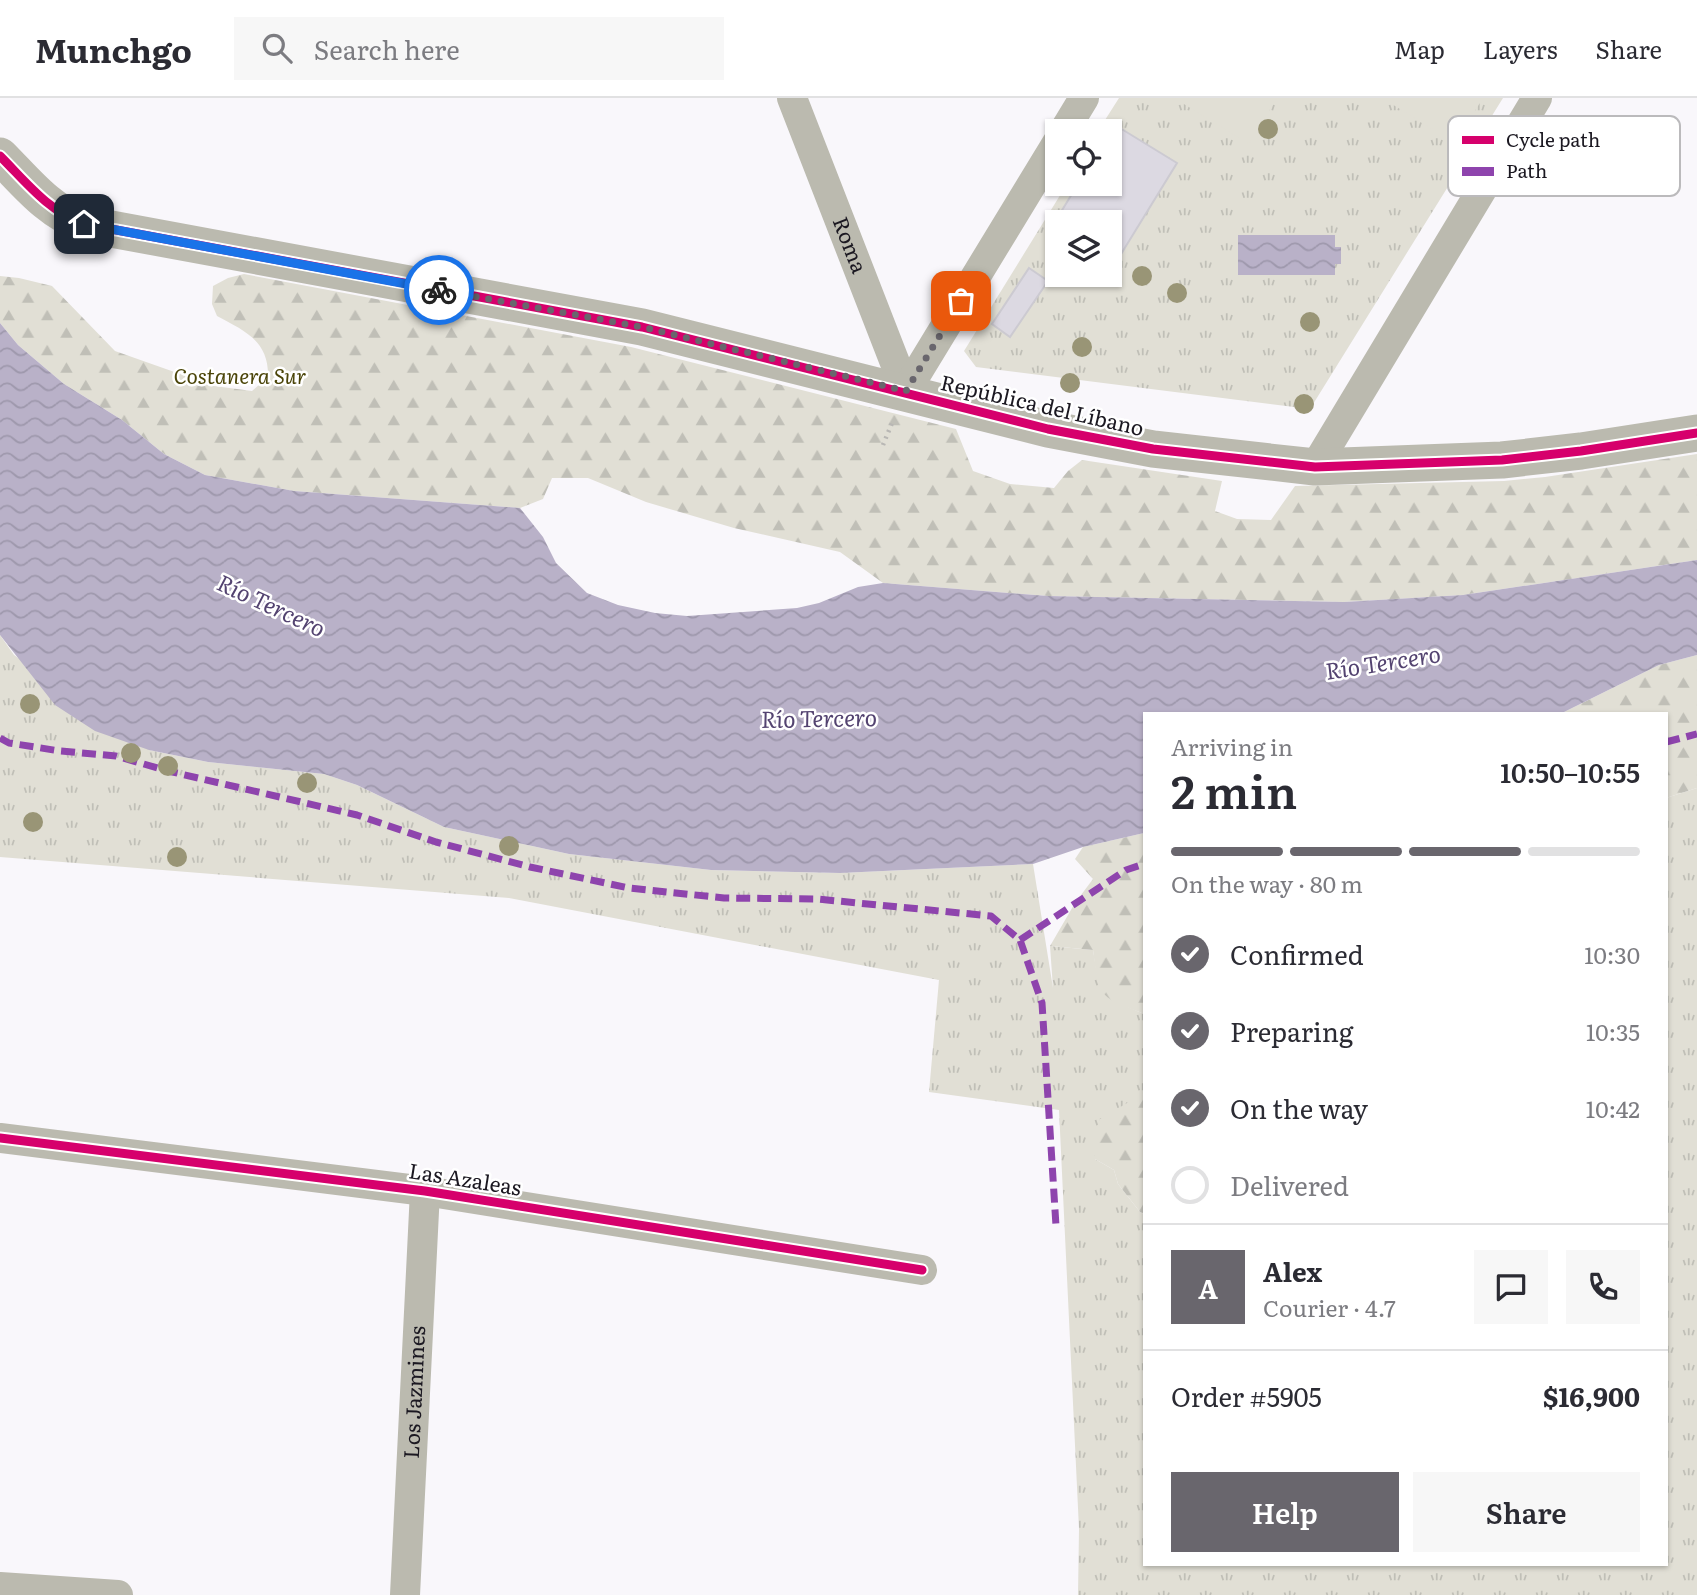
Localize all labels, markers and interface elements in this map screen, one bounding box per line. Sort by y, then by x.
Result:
search box [234,17,724,80]
text: Munchgo [35,24,192,73]
icon: search [258,29,296,67]
text: Search here [314,29,460,68]
text: Map [1394,31,1445,66]
text: Layers [1483,31,1557,66]
text: Share [1595,31,1662,66]
legend [1448,116,1680,196]
map controls [1045,119,1122,287]
button: locate [1045,119,1122,196]
text: Cycle path [1506,125,1600,153]
text: Path [1506,156,1547,184]
pin [54,194,114,254]
icon: home [65,205,103,243]
button: layers [1045,210,1122,287]
street label: Roma [827,211,877,278]
courier [404,255,474,325]
icon: bike [420,271,458,309]
pin [931,271,991,331]
icon: bag [942,282,980,320]
park label: Costanera Sur [174,359,307,390]
street label: República del Líbano [938,365,1147,442]
water label: Río Tercero [212,564,332,644]
water label: Río Tercero [1323,635,1443,687]
water label: Río Tercero [761,699,877,735]
text: Arriving in [1171,729,1293,763]
text: 10:50–10:55 [1500,752,1640,791]
text: 2 min [1171,755,1297,823]
text: On the way · 80 m [1171,866,1363,900]
text: Confirmed [1230,934,1364,973]
icon: check [1171,935,1209,973]
text: 10:30 [1584,937,1640,971]
text: Preparing [1230,1011,1353,1050]
icon: check [1171,1012,1209,1050]
text: 10:35 [1586,1014,1640,1048]
text: On the way [1230,1088,1368,1127]
icon: check [1171,1089,1209,1127]
text: 10:42 [1586,1091,1640,1125]
street label: Las Azaleas [407,1153,524,1202]
text: Delivered [1230,1165,1349,1204]
button: chat [1474,1250,1548,1324]
button: phone [1566,1250,1640,1324]
text: Alex [1263,1251,1322,1290]
text: A [1198,1268,1218,1307]
text: Courier · 4.7 [1263,1290,1396,1324]
street label: Los Jazmines [394,1325,431,1459]
text: Order #5905 [1171,1376,1322,1415]
text: $16,900 [1543,1376,1640,1415]
button: Help [1171,1472,1399,1552]
button: Share [1413,1472,1640,1552]

